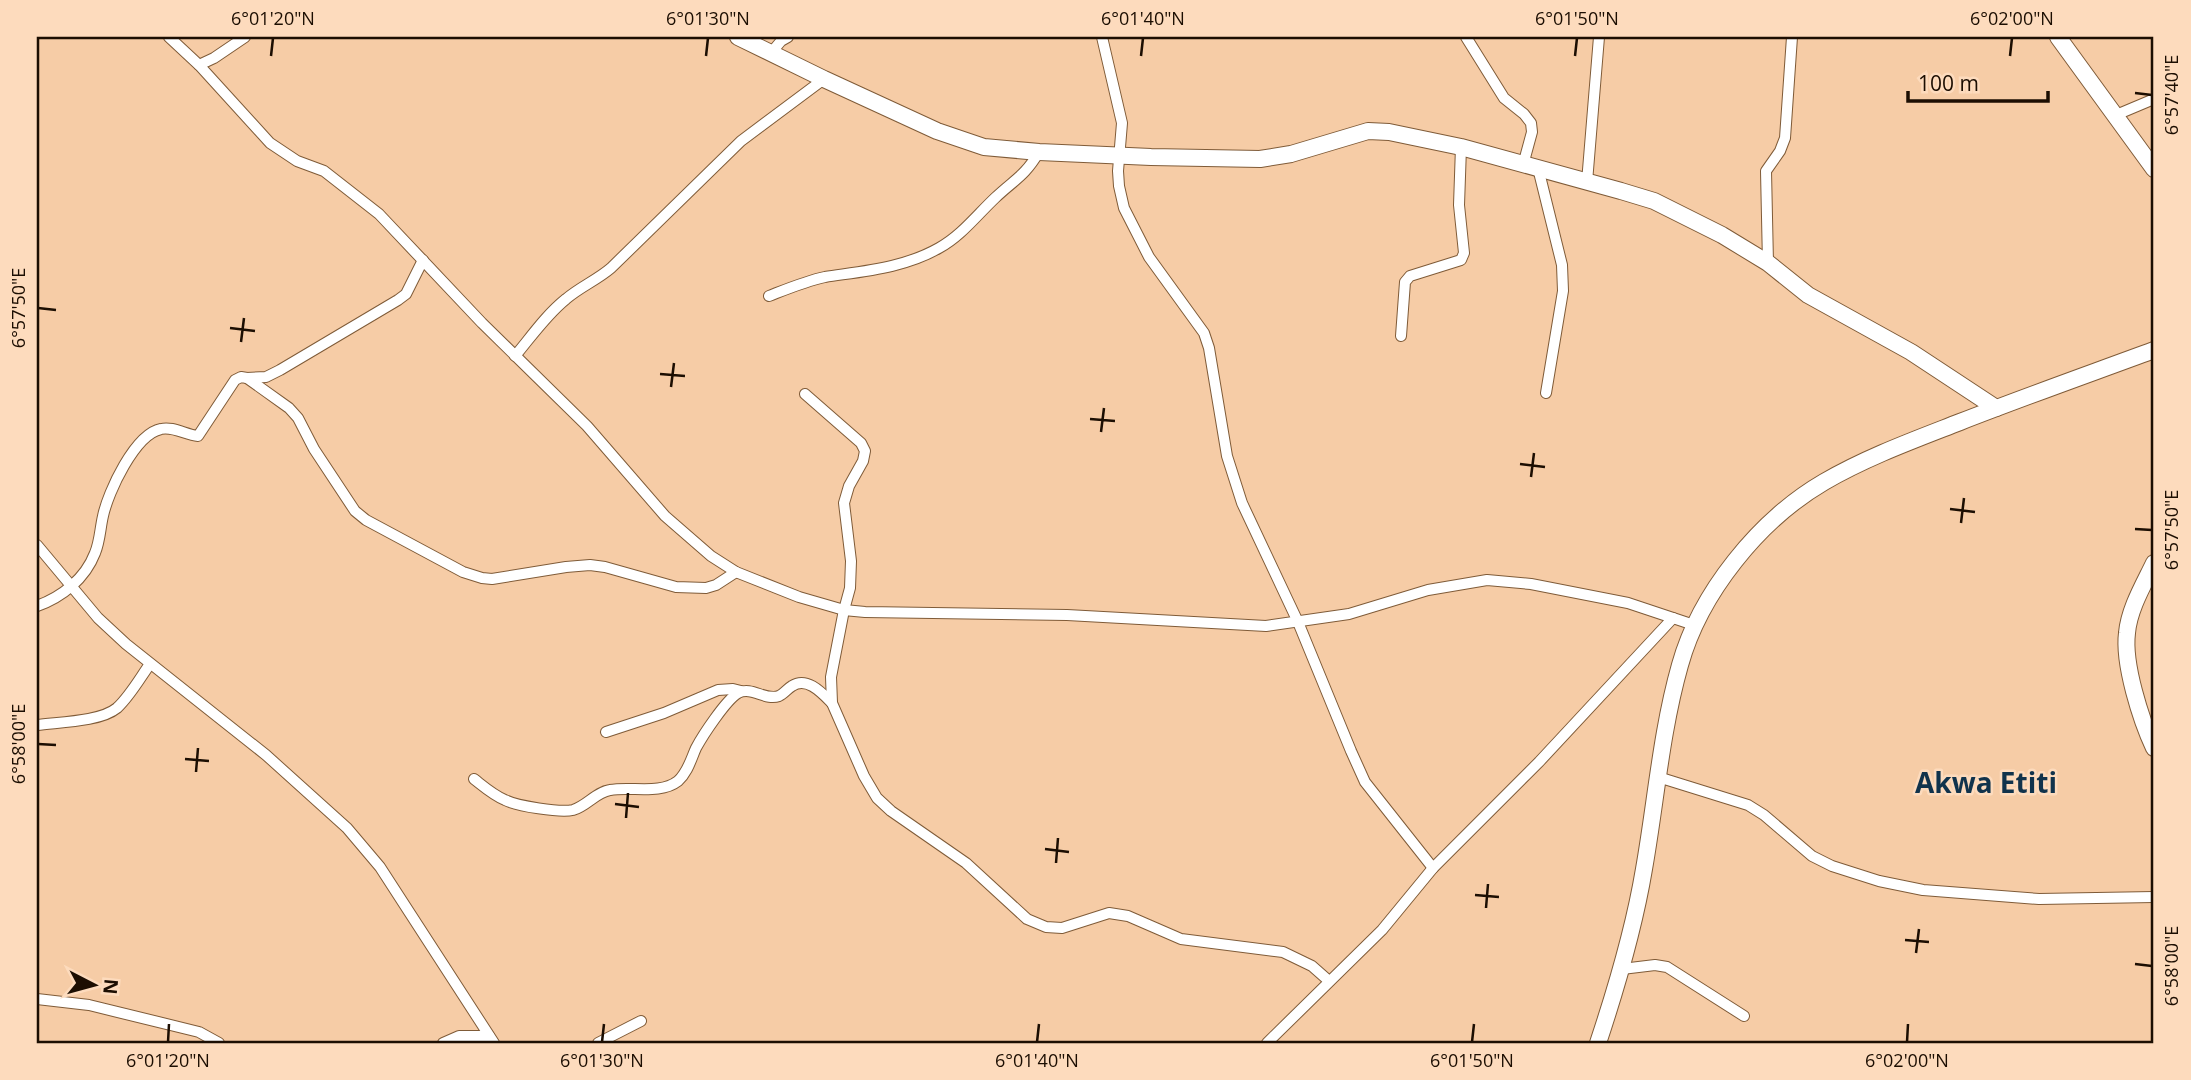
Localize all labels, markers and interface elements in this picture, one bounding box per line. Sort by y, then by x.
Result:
text: 6°01'20"N [231,6,315,30]
text: 6°01'30"N [666,6,750,30]
text: 6°01'40"N [1101,6,1185,30]
text: 6°01'50"N [1535,6,1619,30]
text: 6°02'00"N [1970,6,2054,30]
text: 6°57'40"E [2159,55,2183,135]
scale bar [1908,60,2048,104]
text: 100 m [1918,69,1979,97]
text: 6°57'50"E [6,268,30,348]
text: 6°57'50"E [2159,490,2183,570]
text: 6°58'00"E [6,704,30,784]
district label: Akwa Etiti [1915,763,2057,801]
text: 6°58'00"E [2159,926,2183,1006]
north arrow [60,950,130,1020]
text: N [97,978,125,996]
text: 6°01'20"N [126,1048,210,1072]
text: 6°01'30"N [560,1048,644,1072]
text: 6°01'40"N [995,1048,1079,1072]
text: 6°01'50"N [1430,1048,1514,1072]
text: 6°02'00"N [1865,1048,1949,1072]

